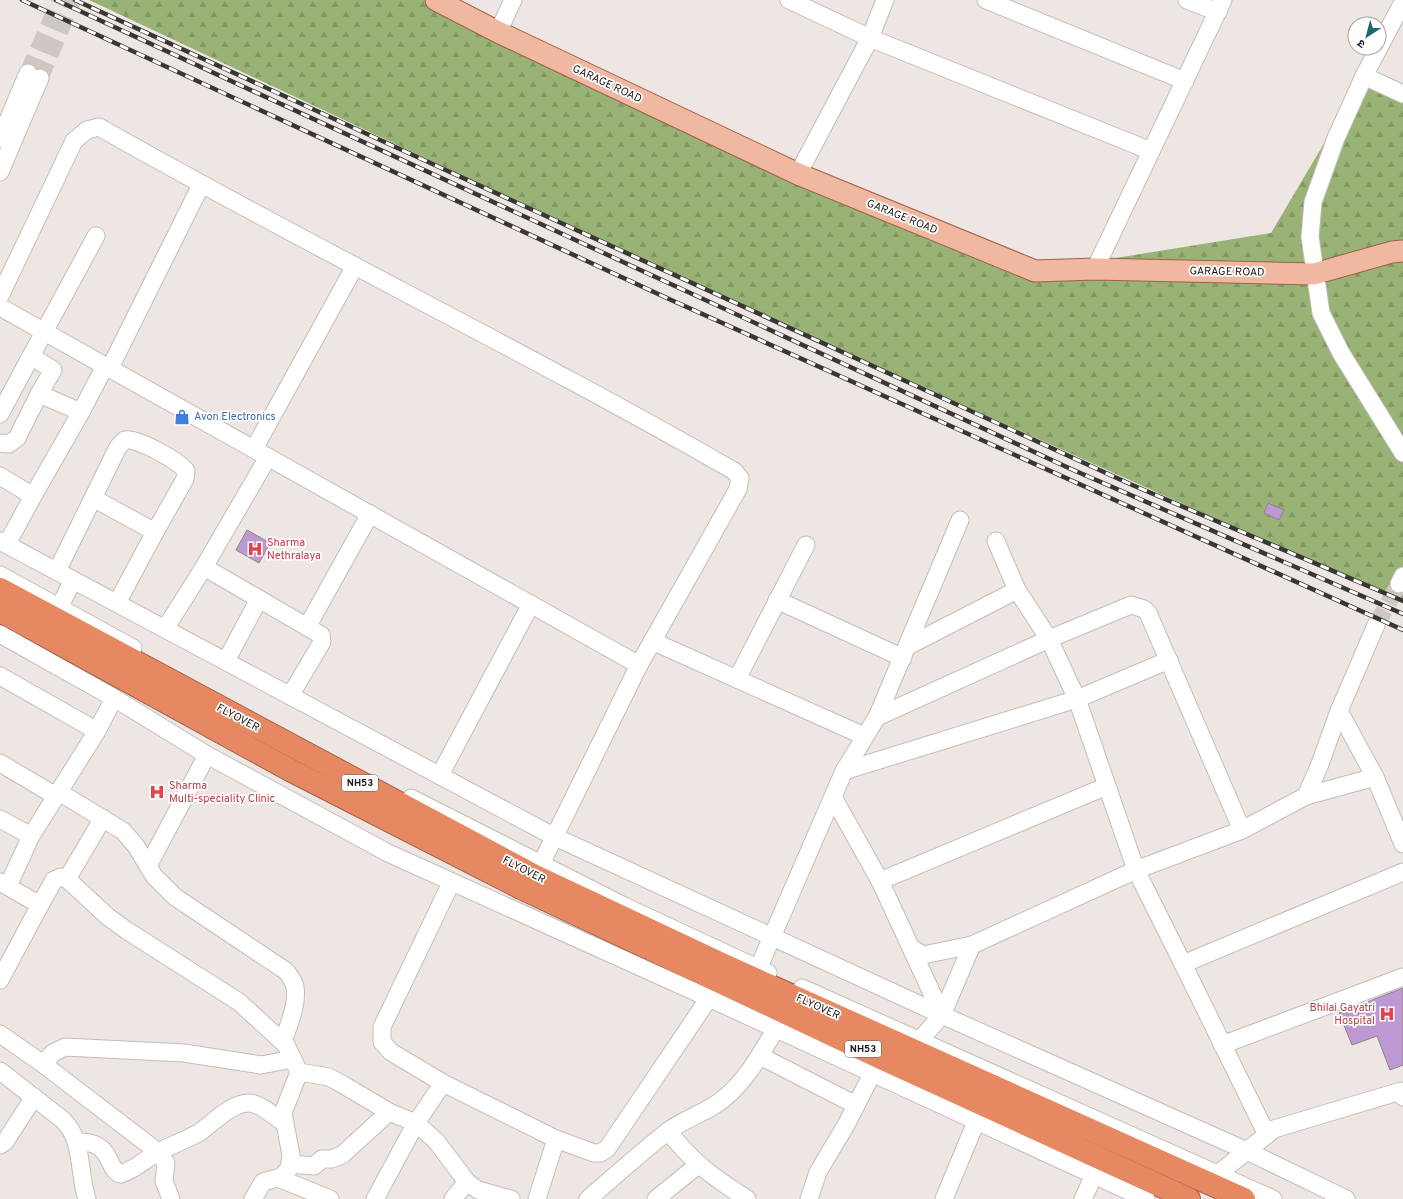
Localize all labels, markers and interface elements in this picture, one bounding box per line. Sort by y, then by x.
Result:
north arrow [1347,16,1387,56]
text: उ [1355,35,1368,51]
street label: GARAGE ROAD [570,62,644,106]
street label: GARAGE ROAD [865,196,939,238]
street label: GARAGE ROAD [1189,264,1265,280]
shop icon: Avon Electronics [173,408,191,426]
place label: Avon Electronics [194,410,276,424]
place label: Sharma Nethralaya [267,536,321,563]
hospital icon: Sharma Nethralaya [246,540,264,558]
street label: FLYOVER [214,701,262,735]
road number: NH53 [342,775,378,791]
place label: Sharma Multi-speciality Clinic [169,779,275,806]
hospital icon: Sharma Multi-speciality Clinic [148,783,166,801]
street label: FLYOVER [500,853,548,887]
street label: FLYOVER [794,991,842,1023]
place label: Bhilai Gayatri Hospital [1309,1001,1375,1028]
hospital icon: Bhilai Gayatri Hospital [1378,1005,1396,1023]
road number: NH53 [845,1041,881,1057]

